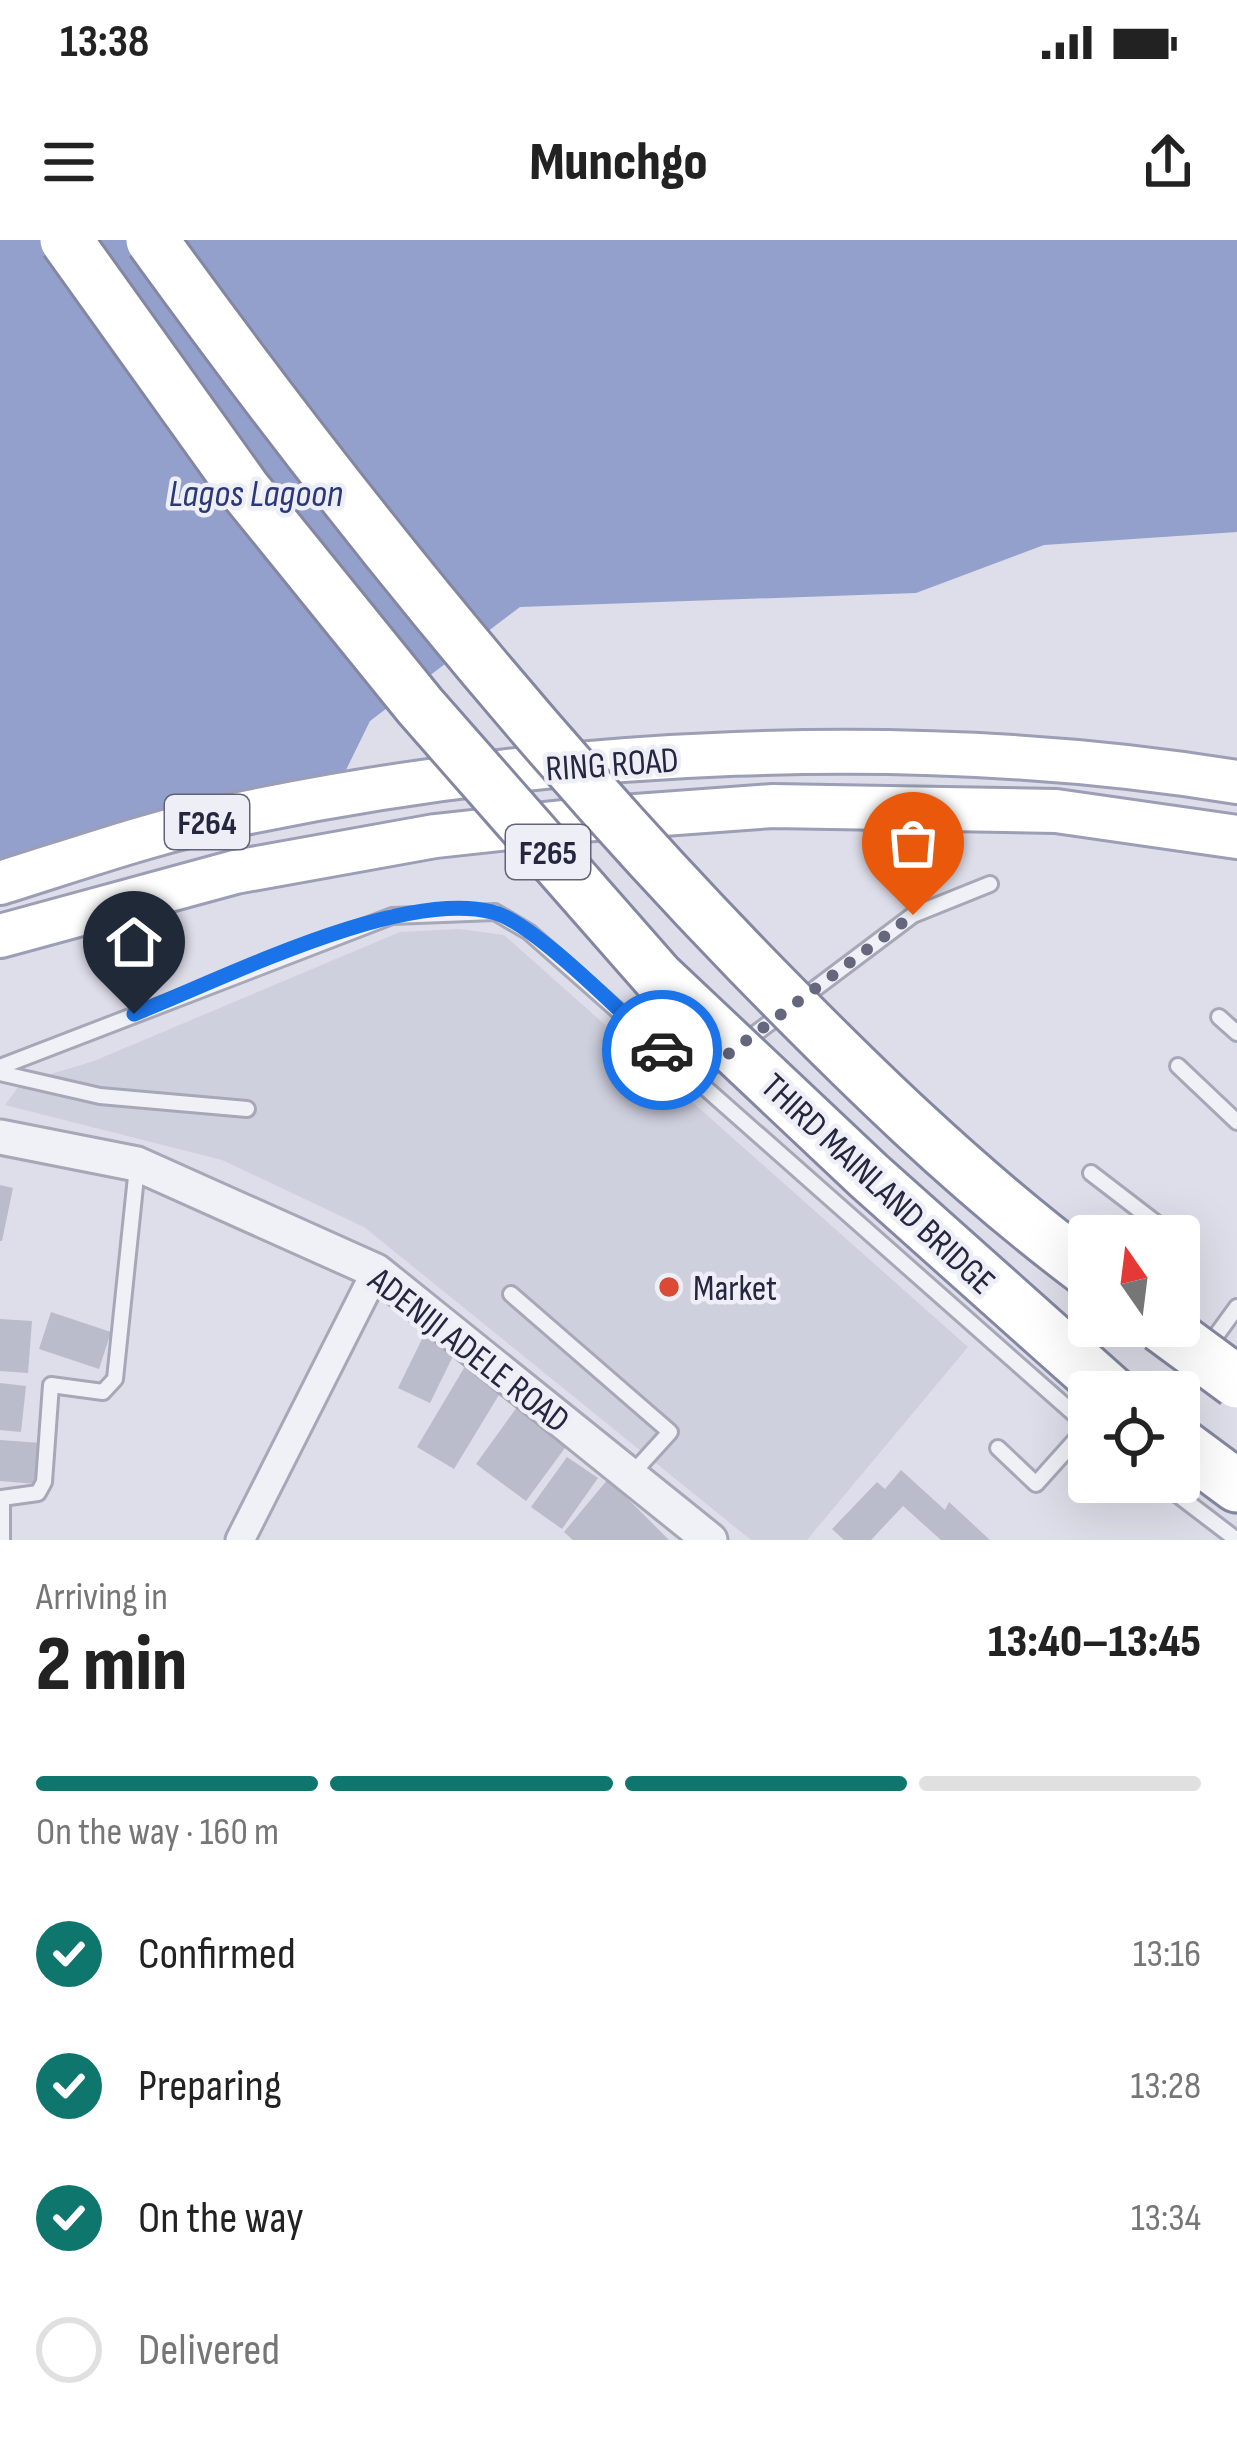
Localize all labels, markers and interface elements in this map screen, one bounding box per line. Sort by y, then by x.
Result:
text: 13:38 [60,15,149,70]
icon: menu [36,129,102,195]
icon: share [1135,129,1201,195]
text: Munchgo [529,130,708,195]
water label: Lagos Lagoon [169,471,343,518]
street label: RING ROAD [544,739,680,792]
pin [862,792,964,915]
road number: F264 [165,795,249,849]
icon: bag [880,810,946,876]
road number: F265 [506,825,590,879]
pin [83,891,185,1014]
icon: home [101,909,167,975]
courier [602,990,722,1110]
icon: car [629,1017,695,1083]
street label: THIRD MAINLAND BRIDGE [751,1065,1003,1304]
north arrow [1068,1215,1200,1347]
map controls [1068,1215,1200,1503]
street label: ADENIJI ADELE ROAD [359,1259,577,1443]
place label: Market [693,1268,777,1311]
marker: Market [656,1274,682,1300]
button: locate [1068,1371,1200,1503]
text: Arriving in [36,1574,168,1621]
text: 13:40–13:45 [988,1615,1201,1670]
text: 2 min [36,1619,187,1712]
text: On the way · 160 m [36,1809,279,1856]
icon: check [36,1921,102,1987]
text: Confirmed [138,1927,296,1982]
text: 13:16 [1133,1931,1201,1978]
icon: check [36,2053,102,2119]
text: Preparing [138,2059,282,2114]
text: 13:28 [1130,2063,1201,2110]
icon: check [36,2185,102,2251]
text: On the way [138,2191,304,2246]
text: 13:34 [1131,2195,1201,2242]
text: Delivered [138,2323,280,2378]

